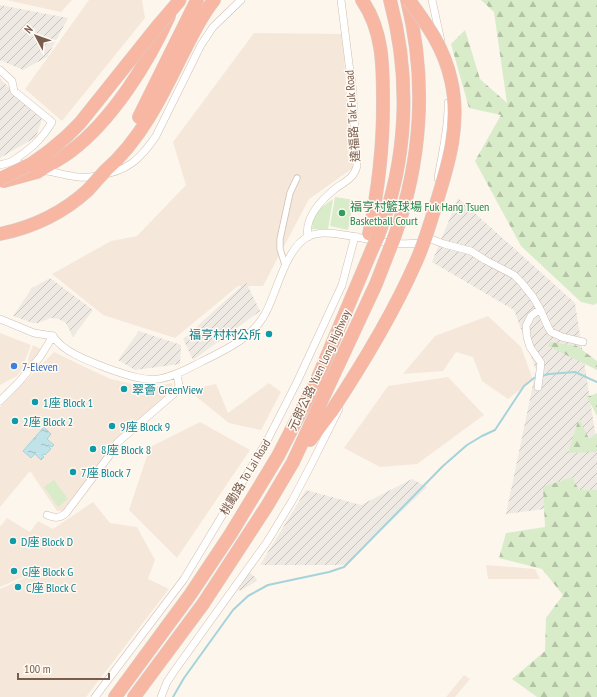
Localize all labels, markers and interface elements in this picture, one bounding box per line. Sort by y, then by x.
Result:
north arrow [16,16,56,56]
text: N [21,23,36,36]
street label: 達福路 Tak Fuk Road [341,70,363,162]
place label: 福亨村籃球場 Fuk Hang Tsuen Basketball Court [350,199,489,228]
marker: 福亨村籃球場 Fuk Hang Tsuen Basketball Court [337,208,347,218]
street label: 元朗公路 Yuen Long Highway [284,307,354,433]
place label: 福亨村村公所 [189,327,261,342]
marker: 福亨村村公所 [264,329,274,339]
place label: 7-Eleven [22,359,58,374]
marker: 7-Eleven [9,361,19,371]
place label: 翠薈 GreenView [132,382,204,397]
marker: 翠薈 GreenView [119,384,129,394]
place label: 1座 Block 1 [43,395,93,410]
marker: 1座 Block 1 [30,397,40,407]
place label: 2座 Block 2 [23,414,73,429]
marker: 2座 Block 2 [10,416,20,426]
place label: 9座 Block 9 [120,419,170,434]
marker: 9座 Block 9 [107,421,117,431]
street label: 桃勵路 To Lai Road [217,436,273,518]
place label: 8座 Block 8 [101,442,151,457]
marker: 8座 Block 8 [88,444,98,454]
place label: 7座 Block 7 [81,465,131,480]
marker: 7座 Block 7 [68,467,78,477]
place label: D座 Block D [21,534,73,549]
marker: D座 Block D [8,536,18,546]
place label: G座 Block G [22,564,73,579]
marker: G座 Block G [9,566,19,576]
place label: C座 Block C [26,580,77,595]
marker: C座 Block C [13,582,23,592]
scale bar [18,655,109,681]
text: 100 m [24,661,51,676]

